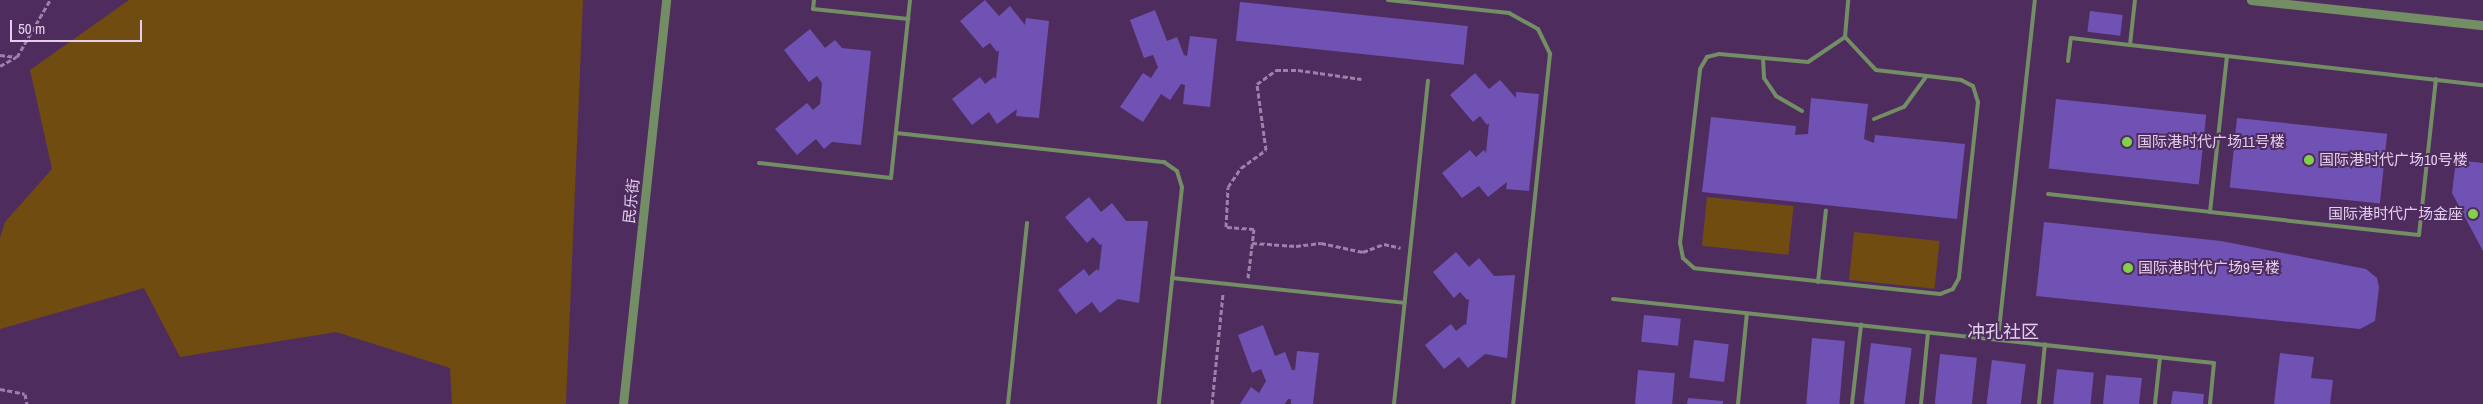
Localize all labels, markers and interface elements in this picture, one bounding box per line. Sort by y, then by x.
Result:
scale bar [12,10,145,42]
text: 50 m [18,18,45,39]
place label: 国际港时代广场11号楼 [2137,133,2285,151]
marker: 国际港时代广场11号楼 [2121,136,2133,148]
place label: 国际港时代广场10号楼 [2319,151,2468,169]
marker: 国际港时代广场10号楼 [2303,154,2315,166]
street label: 民乐街 [620,178,642,224]
place label: 国际港时代广场金座 [2328,205,2463,223]
marker: 国际港时代广场金座 [2467,208,2479,220]
place label: 国际港时代广场9号楼 [2138,259,2280,277]
marker: 国际港时代广场9号楼 [2122,262,2134,274]
district label: 冲孔社区 [1967,321,2039,343]

